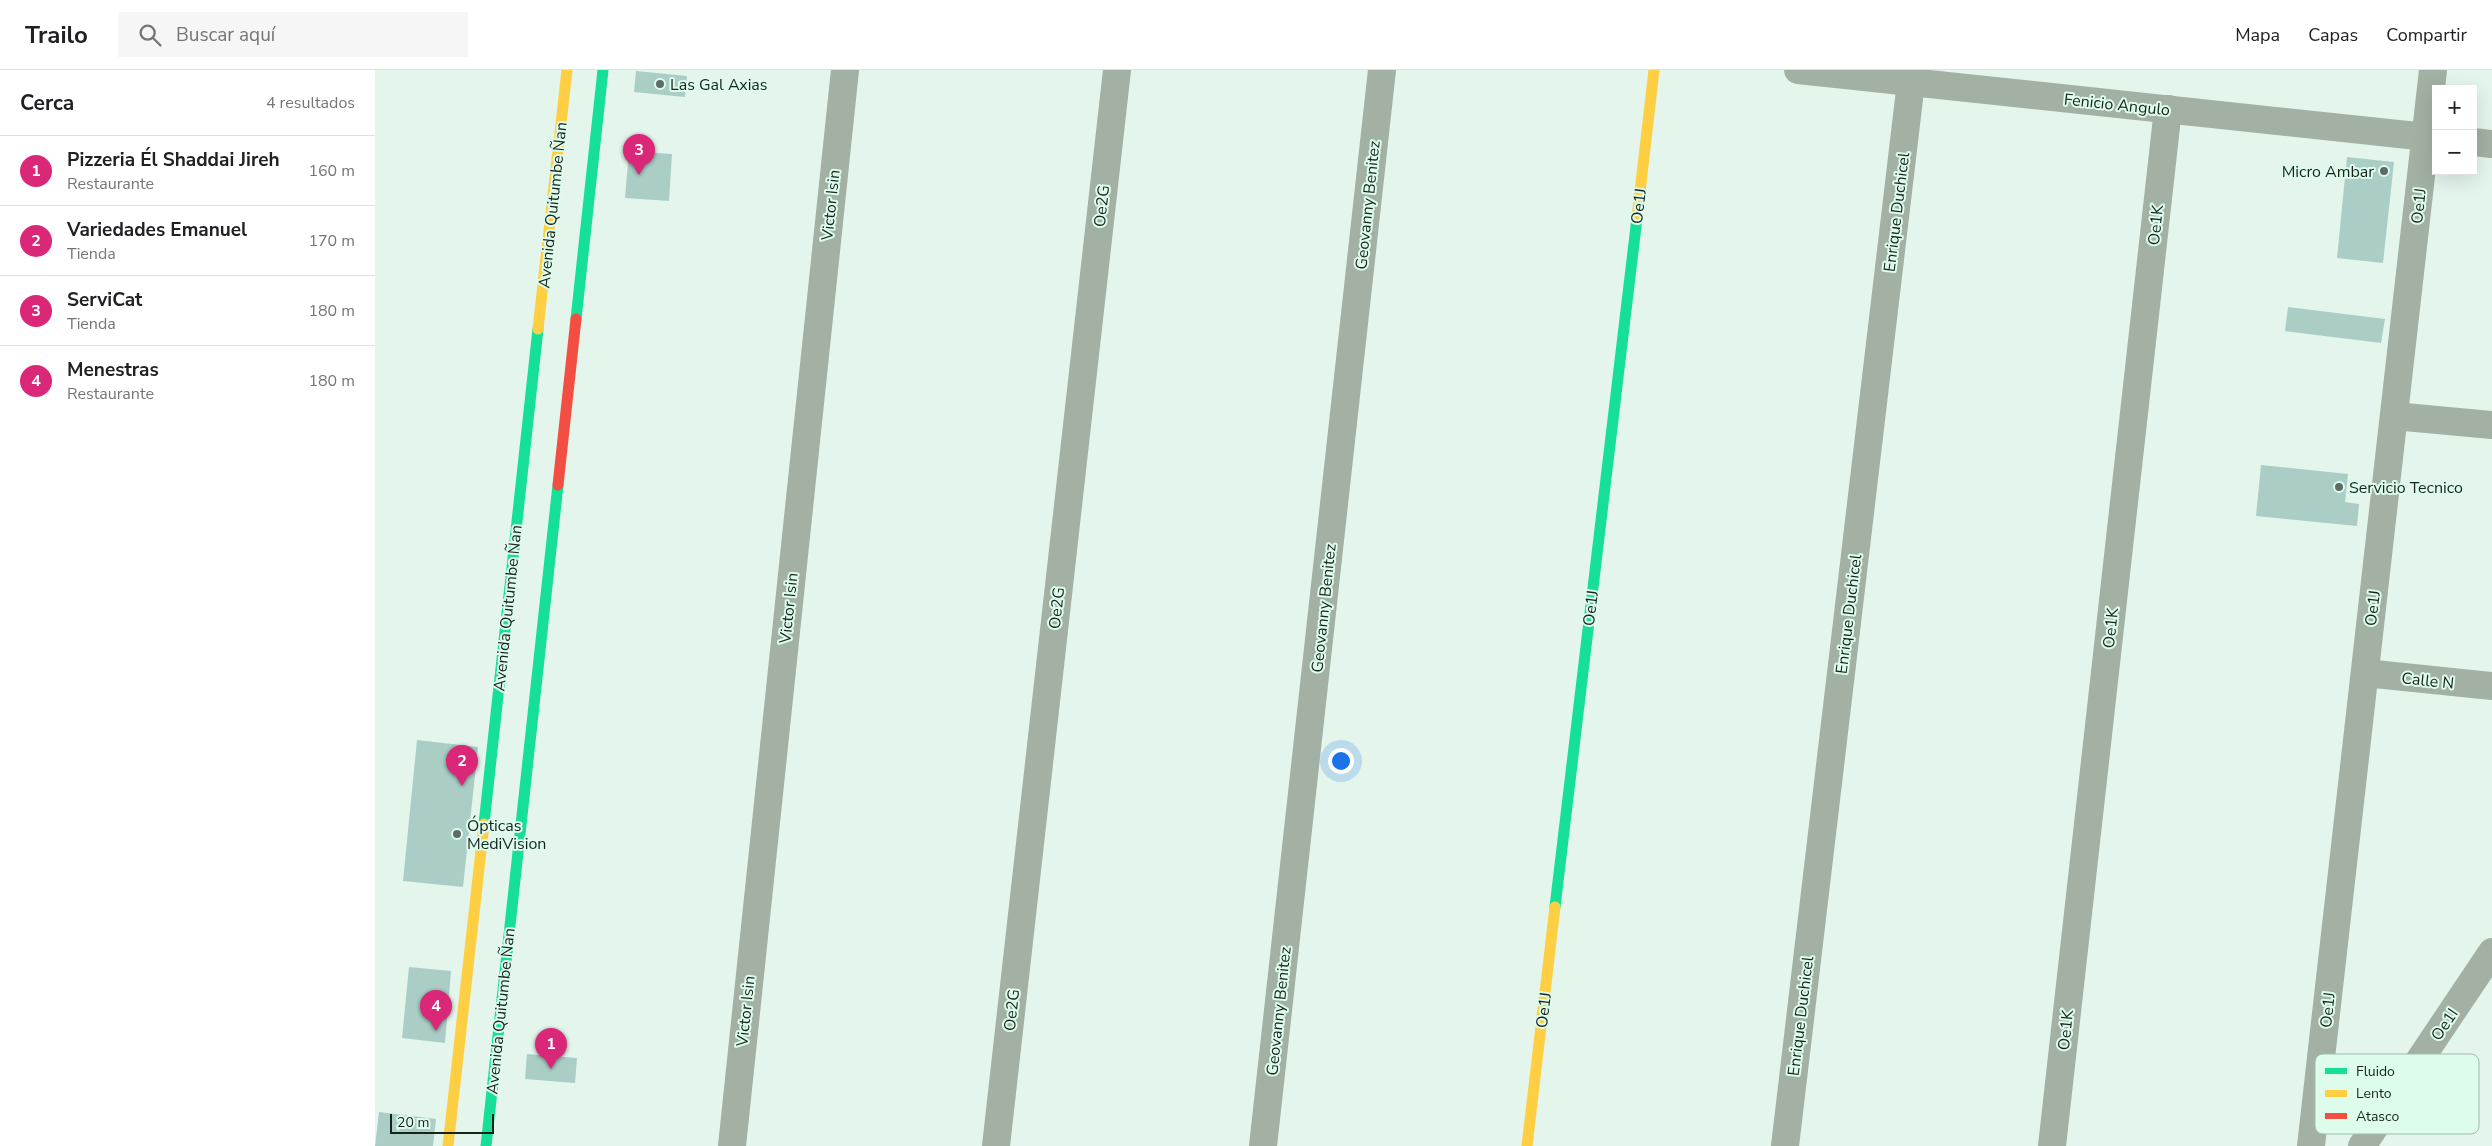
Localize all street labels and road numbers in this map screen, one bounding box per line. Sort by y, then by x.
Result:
street label: Fenicio Angulo [2063,88,2171,122]
street label: Avenida Quitumbe Ñan [533,121,573,289]
street label: Geovanny Benitez [1350,140,1386,271]
street label: Enrique Duchicel [1879,151,1915,273]
street label: Victor Isin [816,169,846,243]
street label: Oe2G [1089,184,1115,228]
street label: Oe1J [1626,187,1652,225]
street label: Oe1J [2406,187,2432,225]
street label: Oe1K [2143,203,2169,246]
street label: Avenida Quitumbe Ñan [488,524,528,692]
street label: Geovanny Benitez [1306,543,1342,674]
street label: Enrique Duchicel [1831,553,1867,675]
street label: Victor Isin [774,572,804,646]
street label: Oe2G [1044,586,1070,630]
street label: Oe1J [1578,589,1604,627]
street label: Oe1J [2360,589,2386,627]
street label: Oe1K [2098,606,2124,649]
street label: Calle N [2400,667,2455,695]
street label: Avenida Quitumbe Ñan [481,927,521,1095]
street label: Geovanny Benitez [1261,946,1297,1077]
street label: Enrique Duchicel [1783,955,1819,1077]
street label: Victor Isin [731,975,761,1049]
street label: Oe2G [999,988,1025,1032]
street label: Oe1J [1531,991,1557,1029]
street label: Oe1J [2315,991,2341,1029]
street label: Oe1I [2426,1004,2464,1045]
street label: Oe1K [2053,1008,2079,1051]

